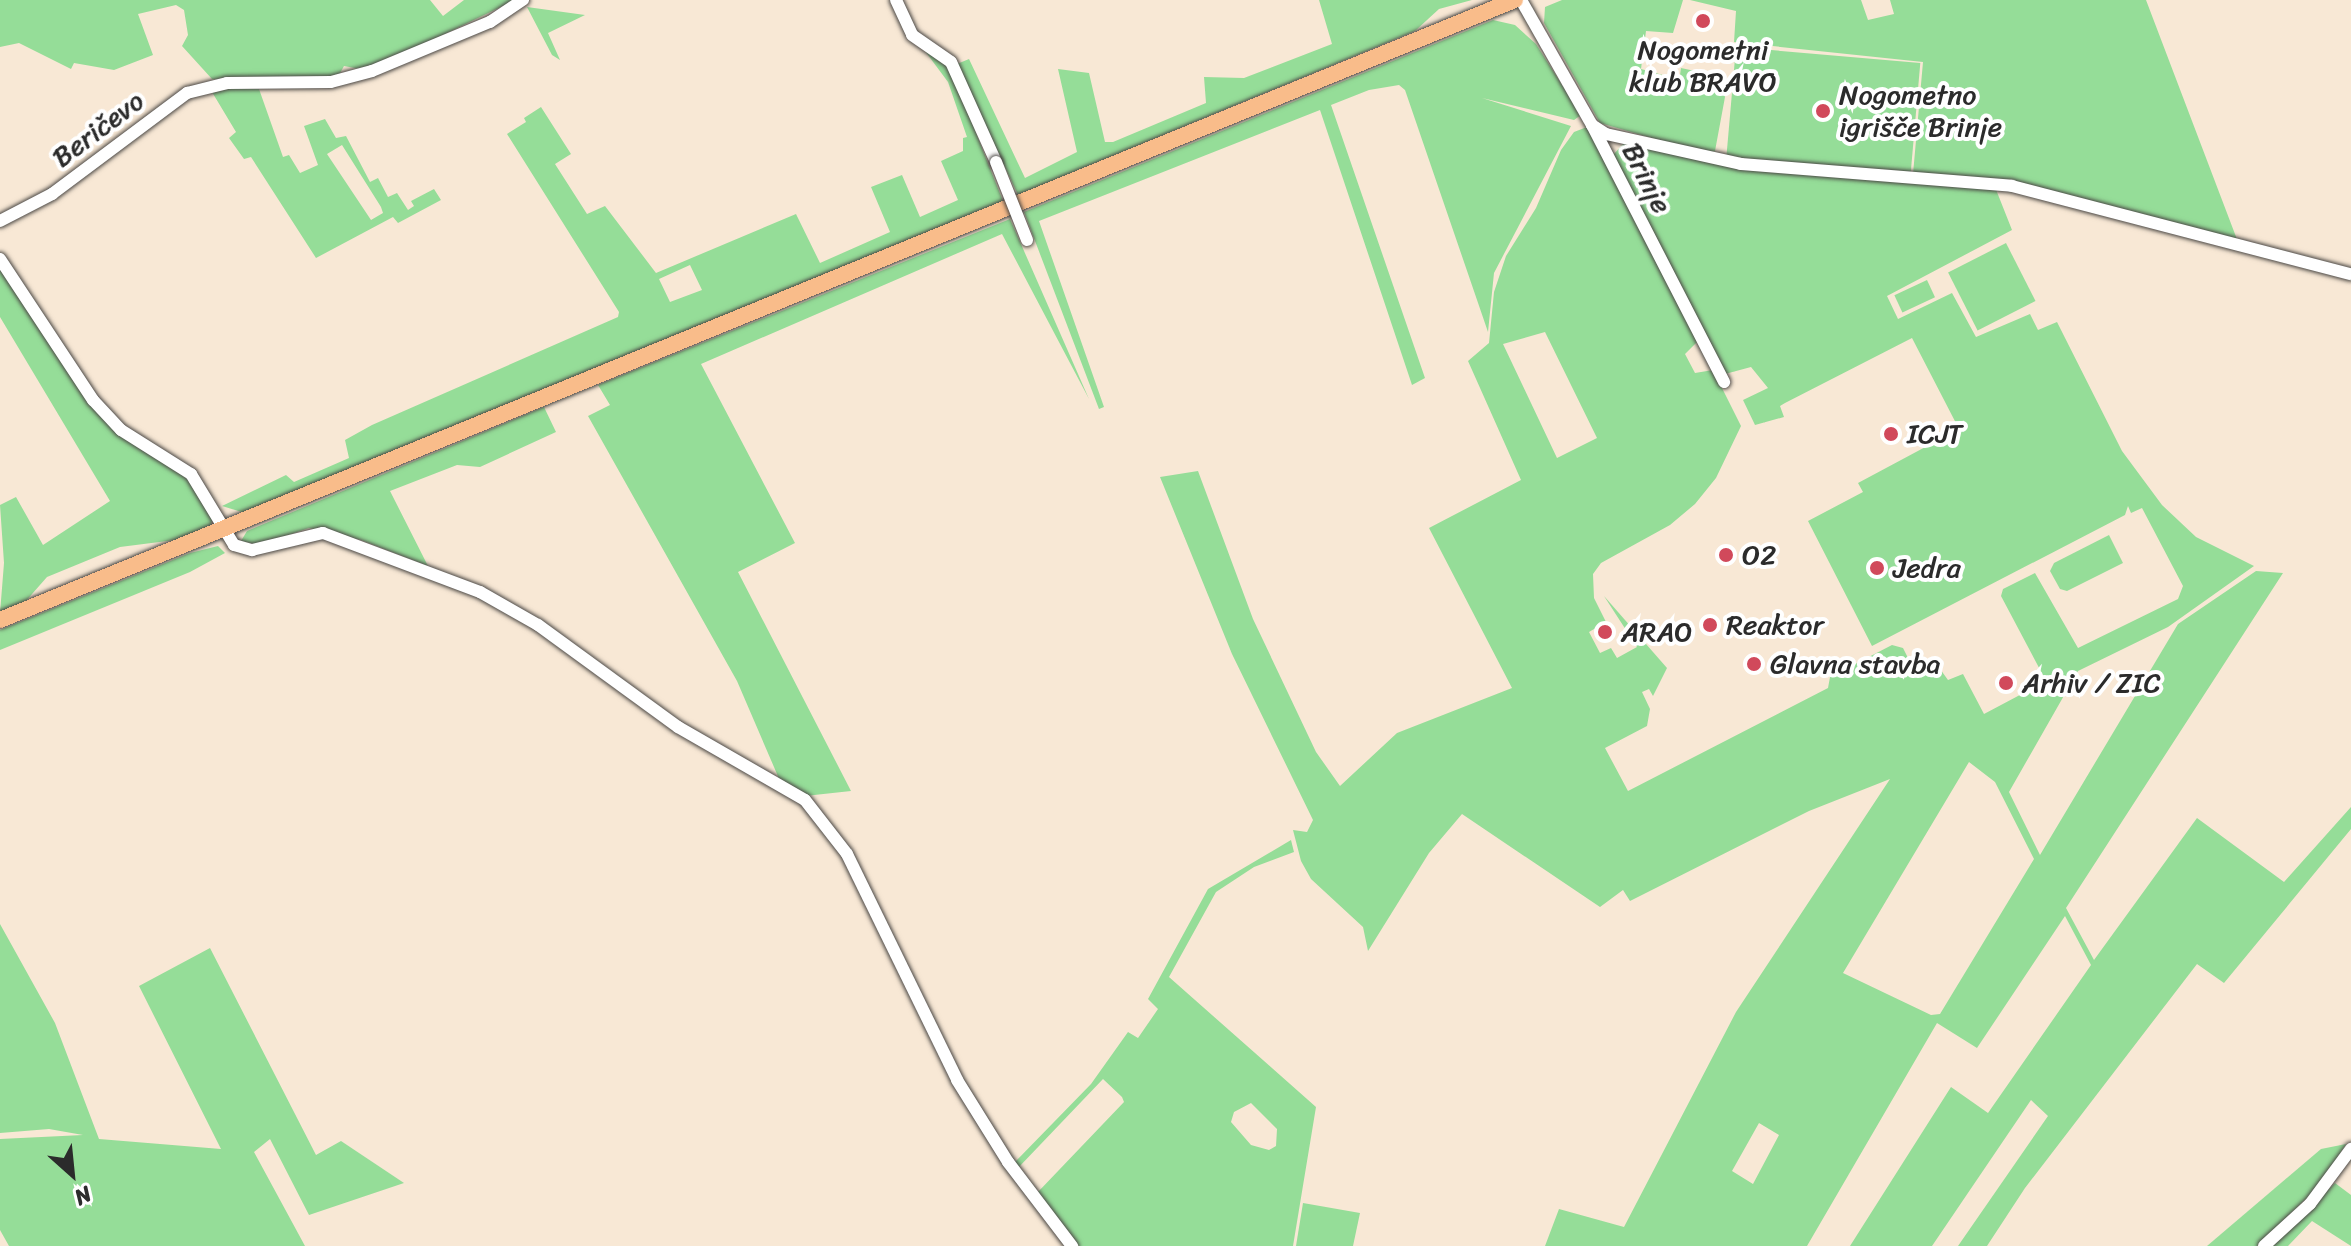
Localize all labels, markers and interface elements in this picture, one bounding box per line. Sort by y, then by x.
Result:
marker: Nogometni klub BRAVO [1694,12,1712,30]
place label: Nogometni klub BRAVO [1629,33,1777,99]
place label: Nogometno igrišče Brinje [1839,78,2002,144]
street label: Beričevo [46,84,150,174]
marker: Nogometno igrišče Brinje [1814,102,1832,120]
street label: Brinje [1615,137,1679,219]
place label: ICJT [1907,417,1963,451]
marker: ICJT [1882,425,1900,443]
place label: O2 [1742,538,1776,572]
marker: O2 [1717,546,1735,564]
place label: Jedra [1893,551,1961,585]
marker: Jedra [1868,559,1886,577]
place label: Reaktor [1726,608,1824,642]
place label: ARAO [1621,615,1693,649]
marker: Reaktor [1701,616,1719,634]
marker: ARAO [1596,623,1614,641]
place label: Glavna stavba [1770,647,1941,681]
marker: Glavna stavba [1745,655,1763,673]
place label: Arhiv / ZIC [2022,666,2161,700]
marker: Arhiv / ZIC [1997,674,2015,692]
north arrow [32,1134,112,1214]
text: N [67,1175,99,1217]

